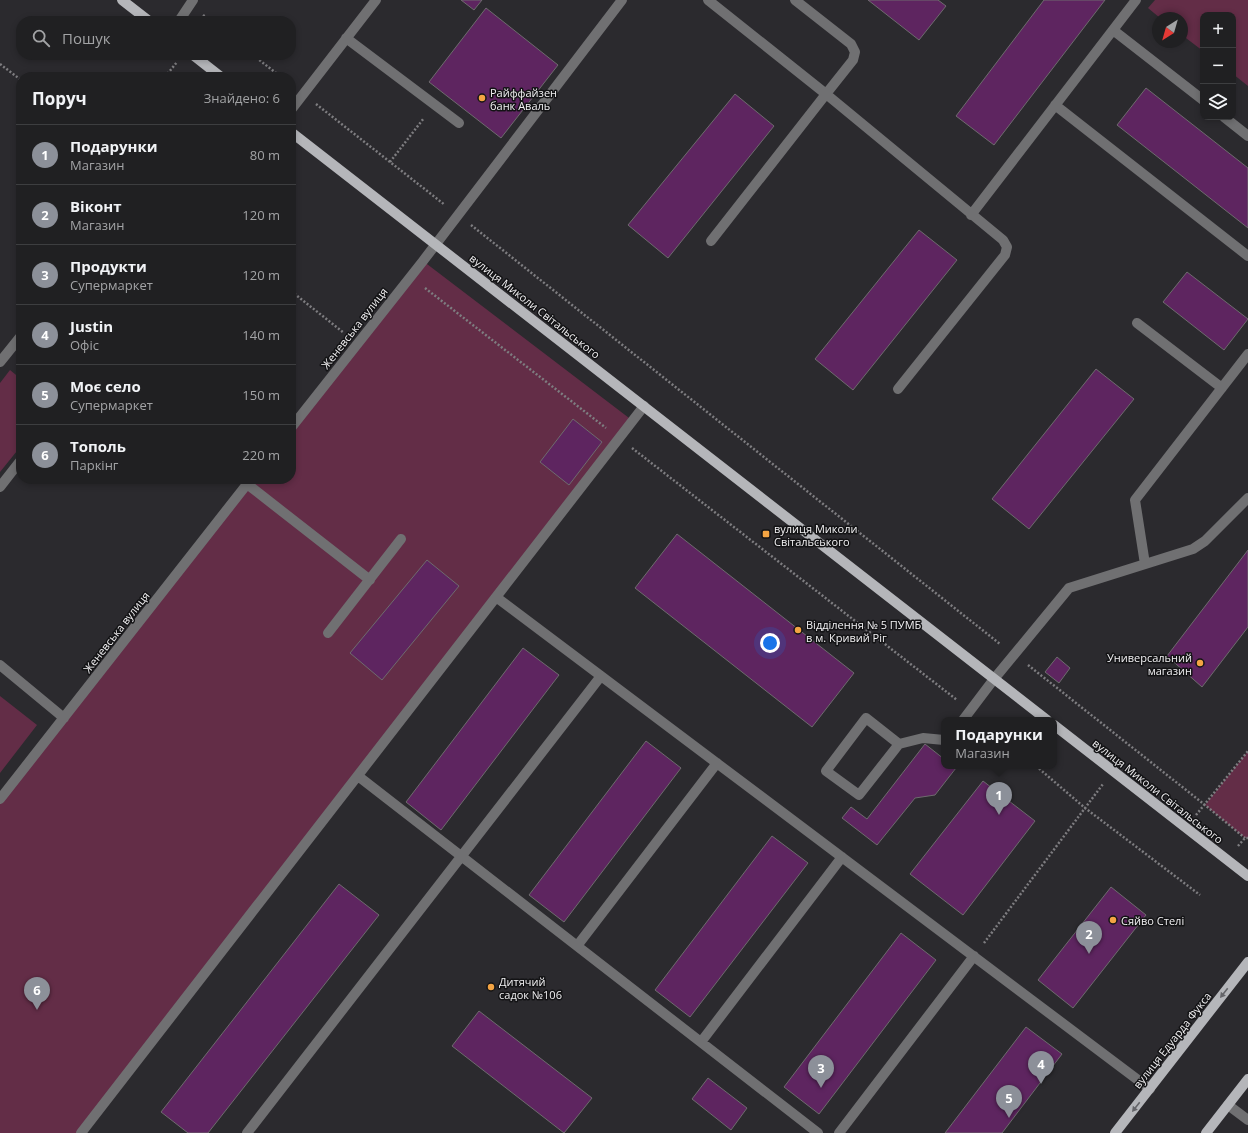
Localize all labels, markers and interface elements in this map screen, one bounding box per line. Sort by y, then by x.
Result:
north arrow [1152,12,1188,48]
map controls [1200,12,1236,120]
button: + [1200,12,1236,48]
search box [16,16,296,60]
icon: search [30,27,52,49]
text: Пошук [62,28,111,48]
button: − [1200,48,1236,84]
button: layers [1200,84,1236,120]
place label: Райффайзен банк Аваль [490,85,557,113]
text: Поруч [32,87,87,110]
text: Знайдено: 6 [204,89,280,107]
marker: Райффайзен банк Аваль [477,93,487,103]
text: Подарунки [70,136,158,156]
text: 1 [41,146,49,164]
text: 80 m [250,146,280,164]
text: Магазин [70,156,125,174]
text: Віконт [70,196,121,216]
text: 2 [41,206,49,224]
text: 120 m [242,206,280,224]
text: Магазин [70,216,125,234]
street label: вулиця Миколи Світальського [467,250,604,362]
text: Продукти [70,256,147,276]
text: 3 [41,266,49,284]
text: 120 m [242,266,280,284]
text: Супермаркет [70,276,153,294]
street label: Женевська вулиця [317,284,391,372]
text: Justin [70,316,113,336]
text: 4 [41,326,49,344]
text: 140 m [242,326,280,344]
text: Офіс [70,336,99,354]
text: Моє село [70,376,141,396]
text: 5 [41,386,49,404]
text: 150 m [242,386,280,404]
text: Супермаркет [70,396,153,414]
text: Тополь [70,436,126,456]
text: 6 [41,446,49,464]
text: 220 m [242,446,280,464]
text: Паркінг [70,456,118,474]
place label: вулиця Миколи Світальського [774,521,857,549]
marker: вулиця Миколи Світальського [761,529,771,539]
street label: Женевська вулиця [79,588,153,676]
place label: Відділення № 5 ПУМБ в м. Кривий Ріг [806,617,922,645]
marker: Відділення № 5 ПУМБ в м. Кривий Ріг [793,625,803,635]
your location [760,633,780,653]
place label: Универсальний магазин [1107,650,1192,678]
marker: Универсальний магазин [1195,658,1205,668]
popup [941,717,1057,769]
text: Подарунки [955,724,1043,744]
street label: вулиця Миколи Світальського [1090,735,1227,847]
text: Магазин [955,744,1010,762]
pin: 1 [986,782,1012,815]
place label: Сяйво Стелі [1121,913,1184,928]
marker: Сяйво Стелі [1108,915,1118,925]
pin: 2 [1076,921,1102,954]
place label: Дитячий садок №106 [499,974,562,1002]
pin: 6 [24,977,50,1010]
marker: Дитячий садок №106 [486,982,496,992]
one-way arrow [1220,988,1228,999]
street label: вулиця Едуарда Фукса [1130,989,1214,1091]
pin: 4 [1028,1051,1054,1084]
pin: 3 [808,1055,834,1088]
pin: 5 [996,1085,1022,1118]
one-way arrow [1131,1101,1140,1112]

